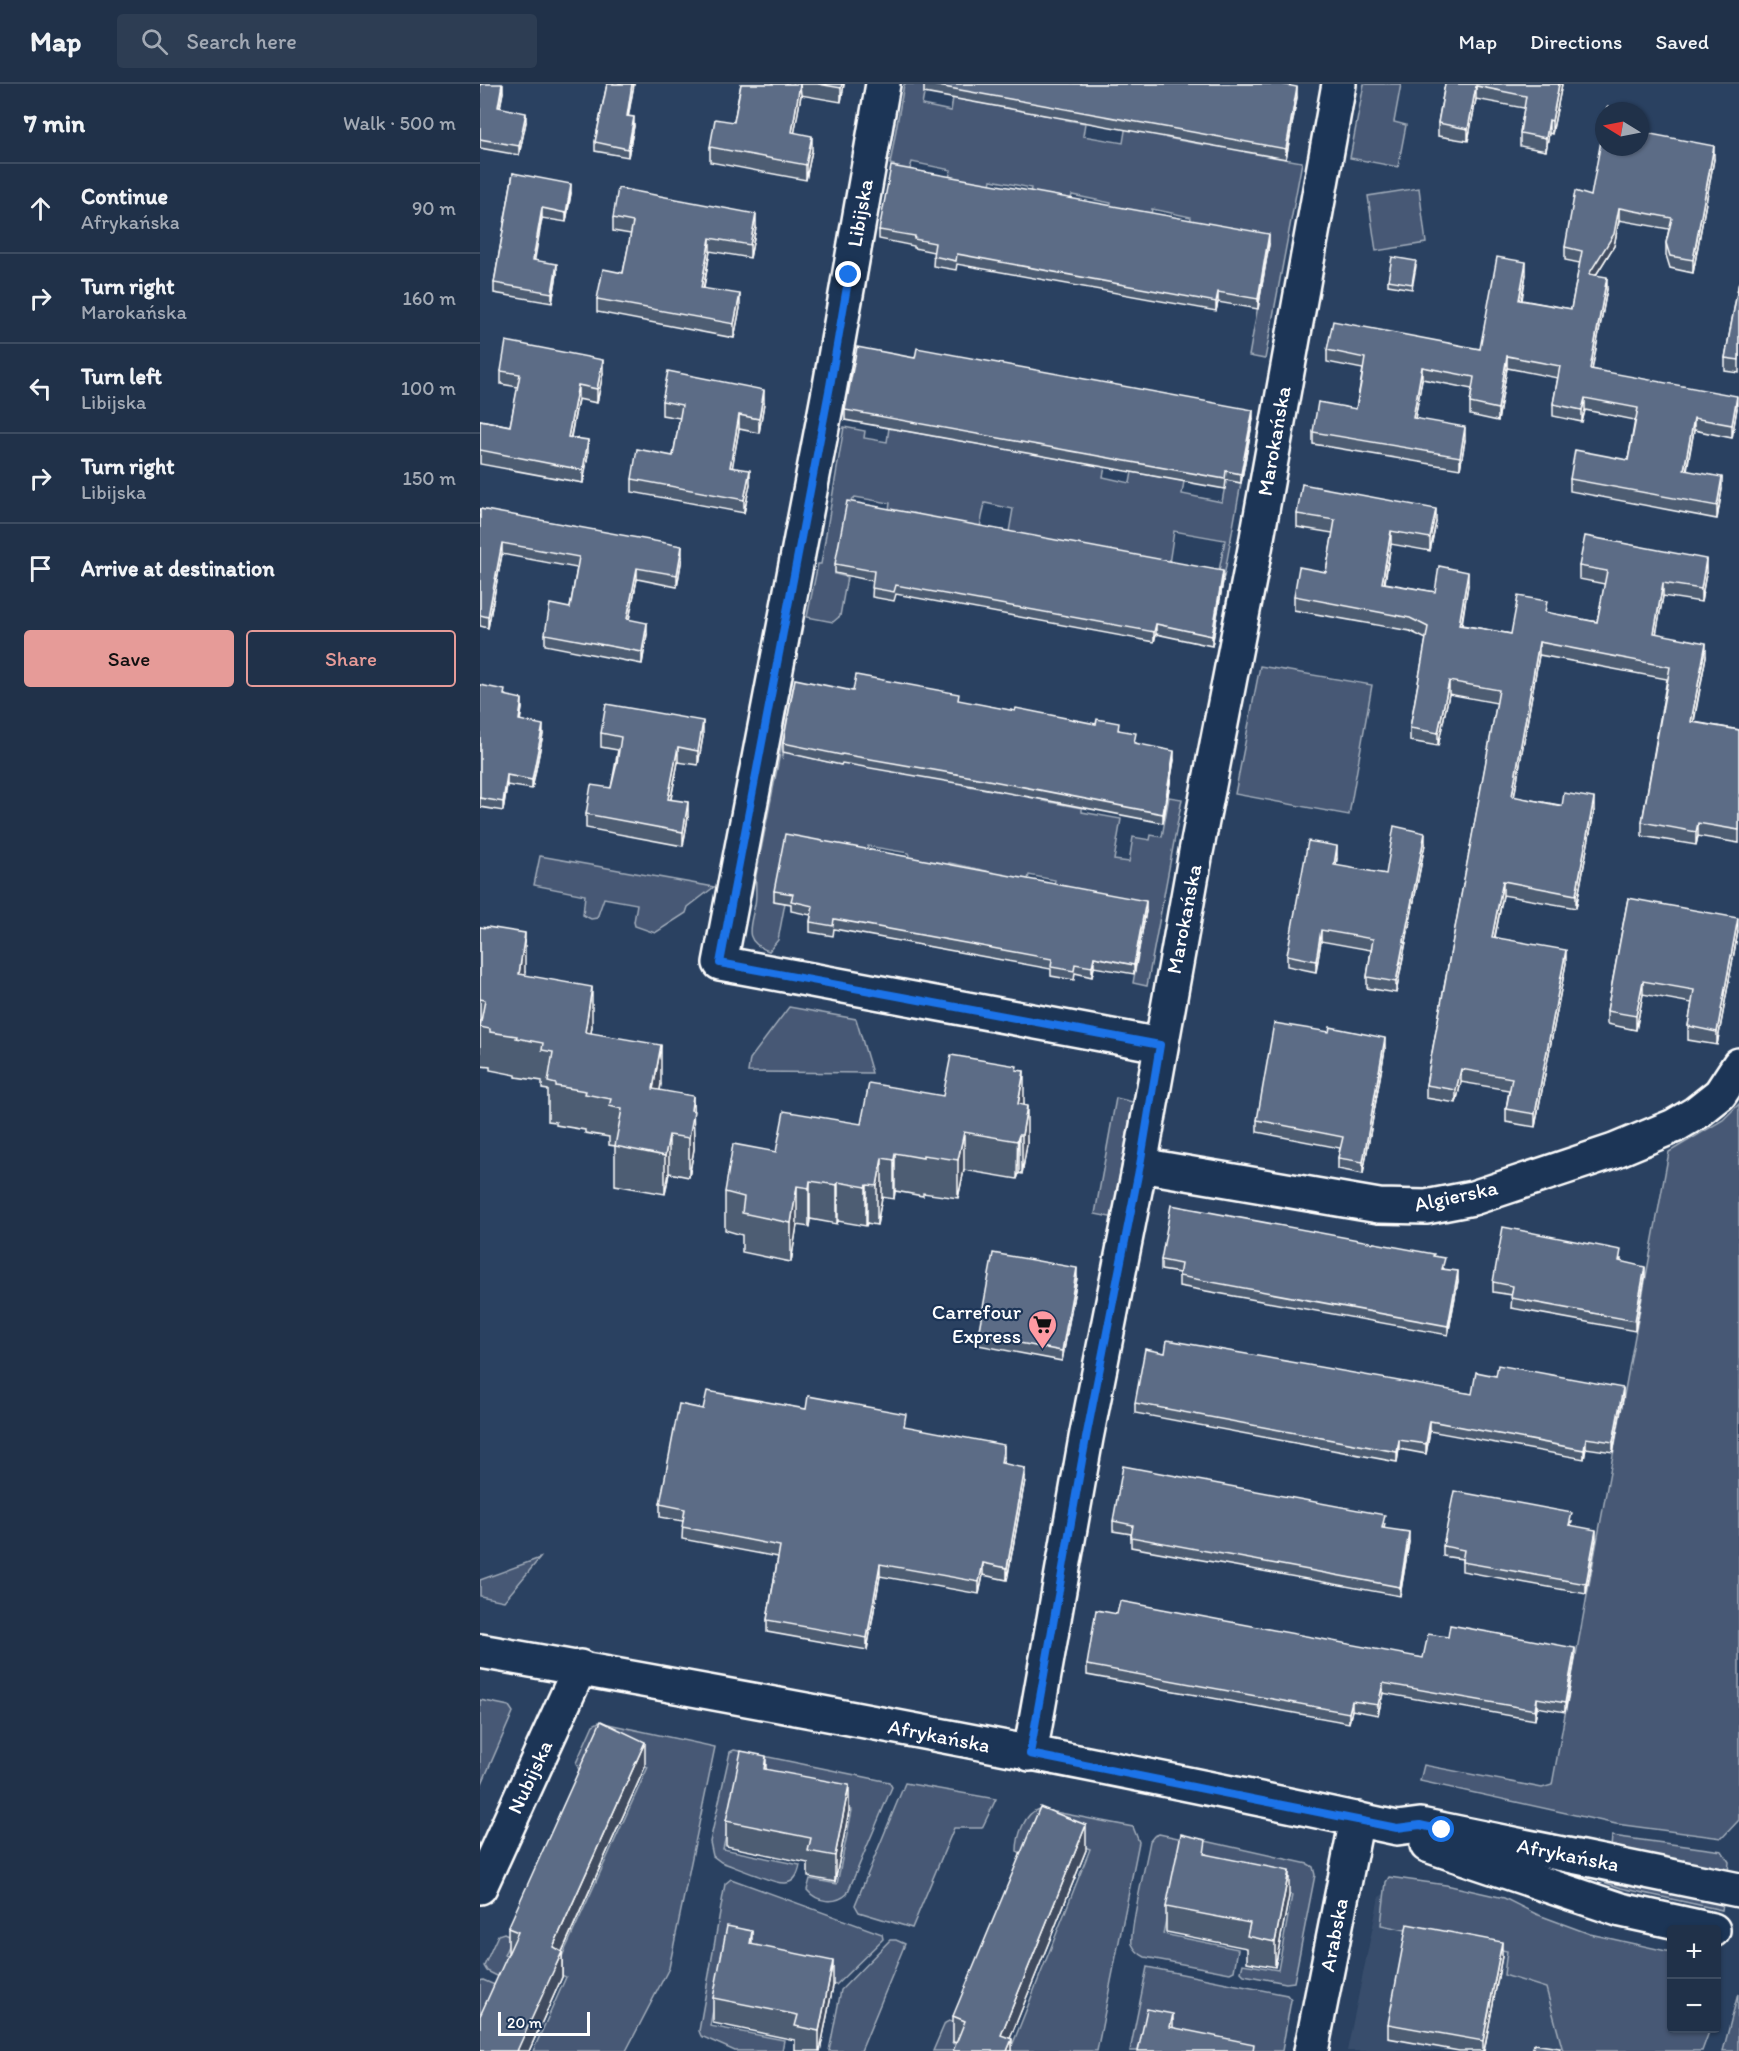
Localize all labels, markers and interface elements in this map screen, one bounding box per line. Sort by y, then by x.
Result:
search box [117,14,537,68]
text: Map [30,24,81,58]
icon: search [138,25,171,58]
text: Search here [186,28,297,55]
text: Map [1459,29,1497,54]
text: Directions [1530,29,1622,54]
text: Saved [1655,29,1709,54]
north arrow [1595,102,1649,156]
text: 7 min [24,107,85,139]
text: Walk · 500 m [343,111,456,135]
street label: Libijska [841,177,878,249]
text: Continue [81,183,168,210]
icon: ahead [24,192,57,225]
text: 90 m [412,196,456,220]
text: Afrykańska [81,210,180,234]
route end [835,261,861,287]
text: Turn right [81,273,175,300]
icon: right [24,282,57,315]
text: 160 m [403,286,456,310]
text: Marokańska [81,300,187,324]
text: Turn left [81,363,162,390]
icon: left [24,372,57,405]
text: 100 m [401,376,456,400]
street label: Marokańska [1252,384,1295,498]
text: Libijska [81,390,146,414]
text: Turn right [81,453,175,480]
icon: right [24,462,57,495]
text: 150 m [403,466,456,490]
text: Libijska [81,480,146,504]
icon: arrive [24,552,57,585]
text: Arrive at destination [81,555,275,582]
button: Save [24,630,234,687]
button: Share [246,630,456,687]
street label: Marokańska [1161,862,1206,976]
street label: Algierska [1412,1174,1500,1217]
place label: Carrefour Express [932,1299,1022,1348]
supermarket icon: Carrefour Express [1026,1308,1058,1350]
street label: Afrykańska [886,1713,992,1758]
street label: Nubijska [502,1736,557,1818]
route start [1428,1816,1454,1842]
street label: Afrykańska [1515,1832,1621,1877]
street label: Arabska [1314,1896,1353,1974]
map controls [1667,1925,1721,2033]
button: + [1667,1925,1721,1979]
button: − [1667,1979,1721,2033]
scale bar [498,2009,590,2036]
text: 20 m [507,2013,542,2032]

